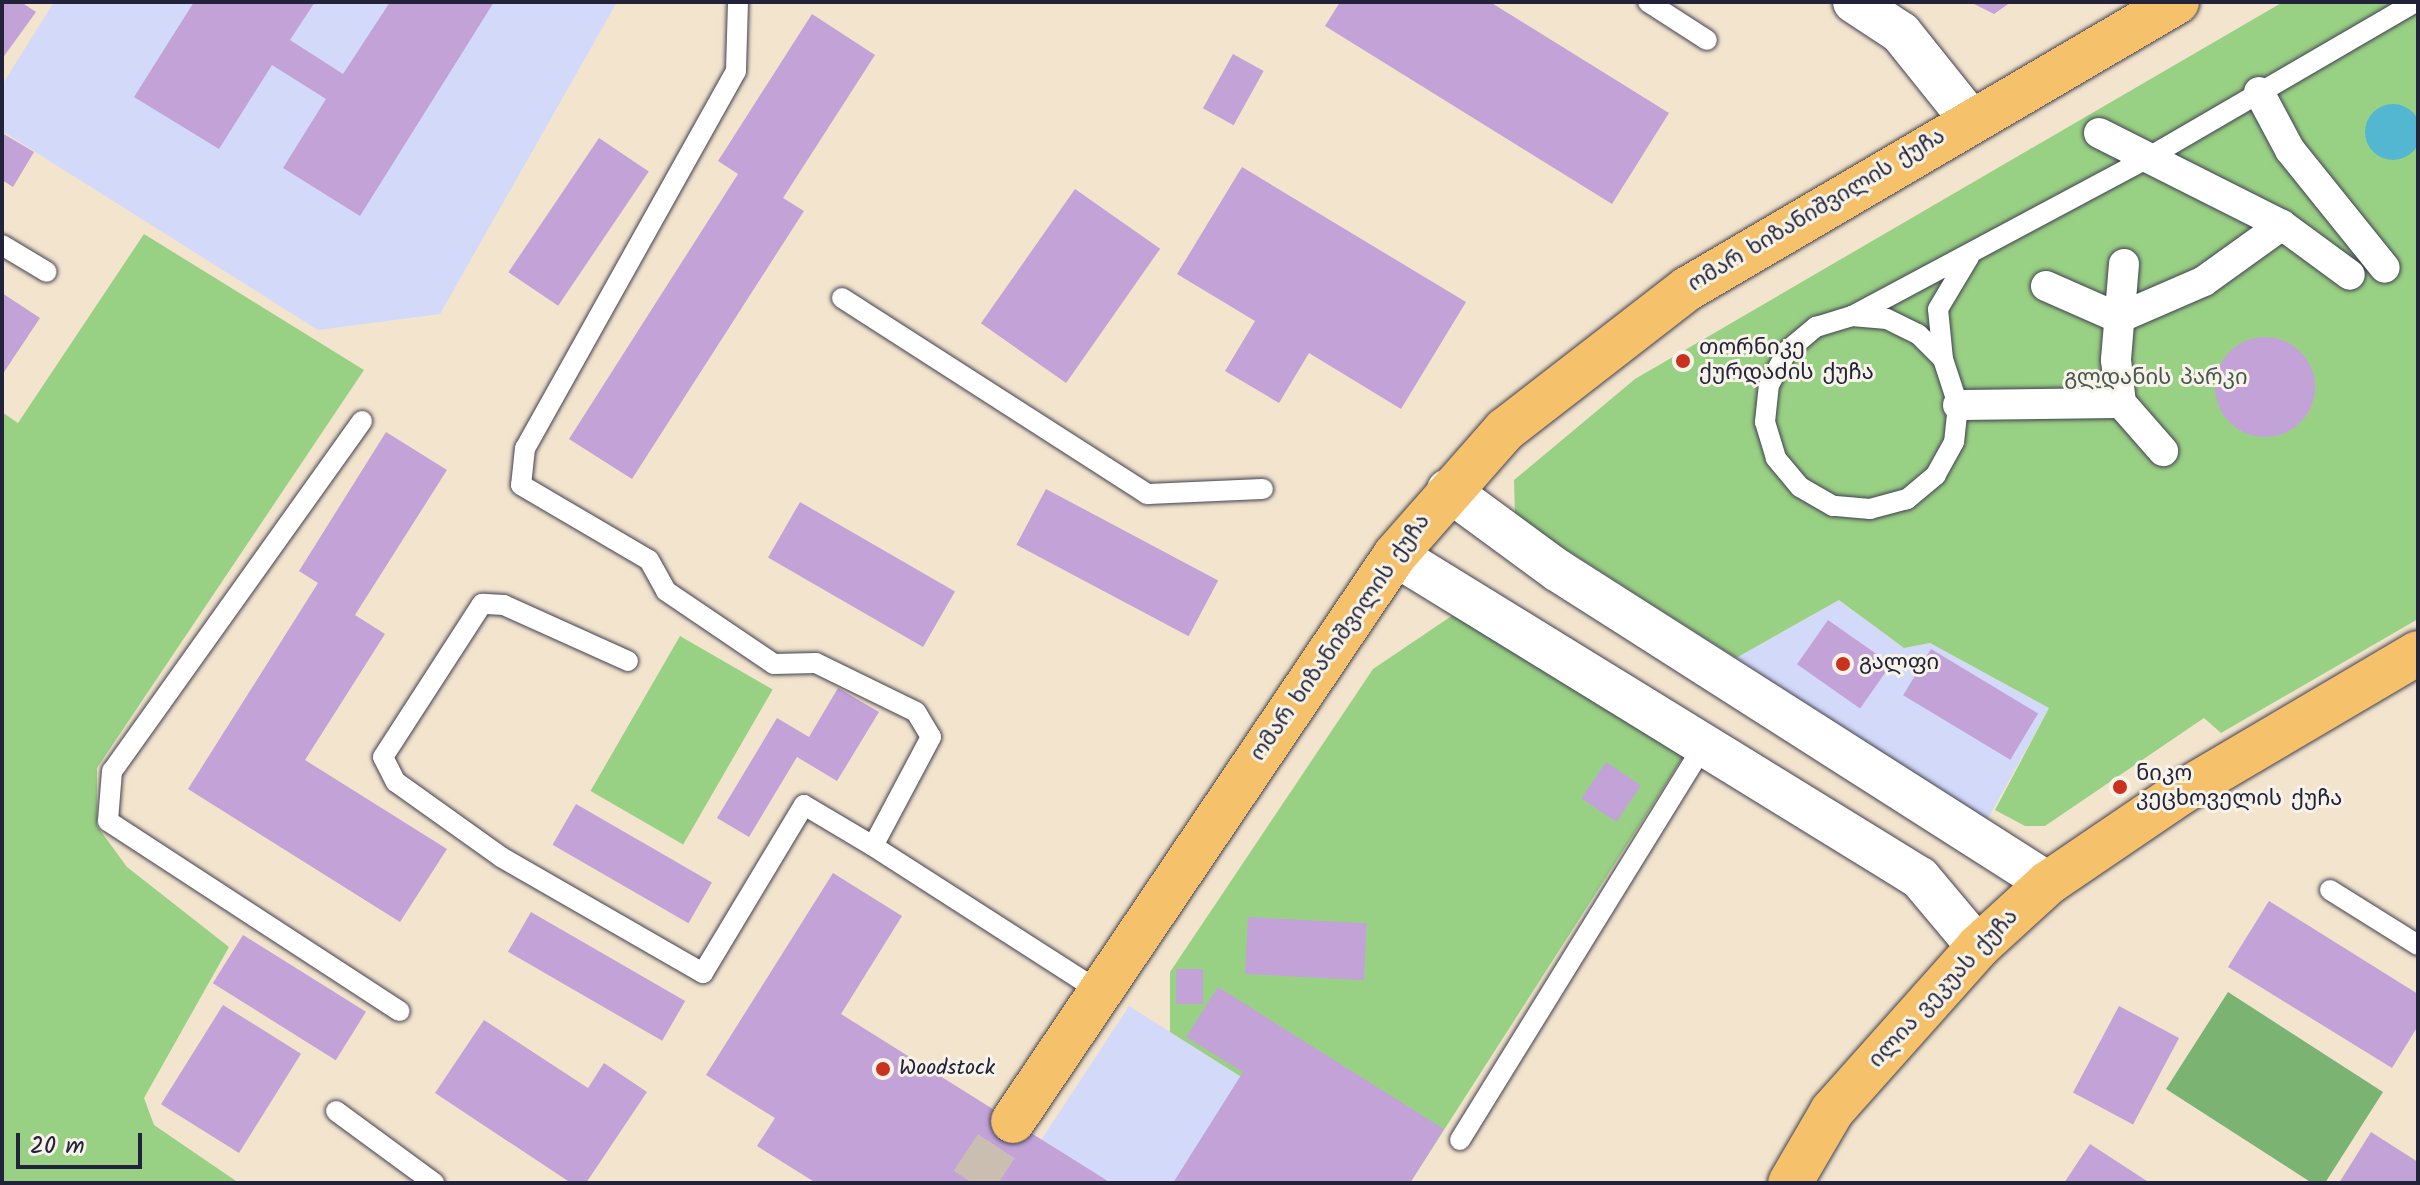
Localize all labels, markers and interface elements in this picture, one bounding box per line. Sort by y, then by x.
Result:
street label: ომარ ხიზანიშვილის ქუჩა [1684,124,1950,298]
place label: თორნიკე ქურდაძის ქუჩა [1699,335,1874,386]
marker: თორნიკე ქურდაძის ქუჩა [1674,352,1692,370]
park label: გლდანის პარკი [2064,366,2248,392]
street label: ომარ ხიზანიშვილის ქუჩა [1246,510,1436,766]
place label: გალფი [1859,651,1939,677]
marker: გალფი [1834,655,1852,673]
place label: ნიკო კეცხოველის ქუჩა [2136,761,2342,812]
marker: ნიკო კეცხოველის ქუჩა [2111,778,2129,796]
street label: ილია ვეკუას ქუჩა [1864,904,2024,1074]
place label: Woodstock [899,1056,995,1082]
marker: Woodstock [874,1060,892,1078]
scale bar [20,1117,146,1167]
text: 20 m [30,1127,85,1166]

